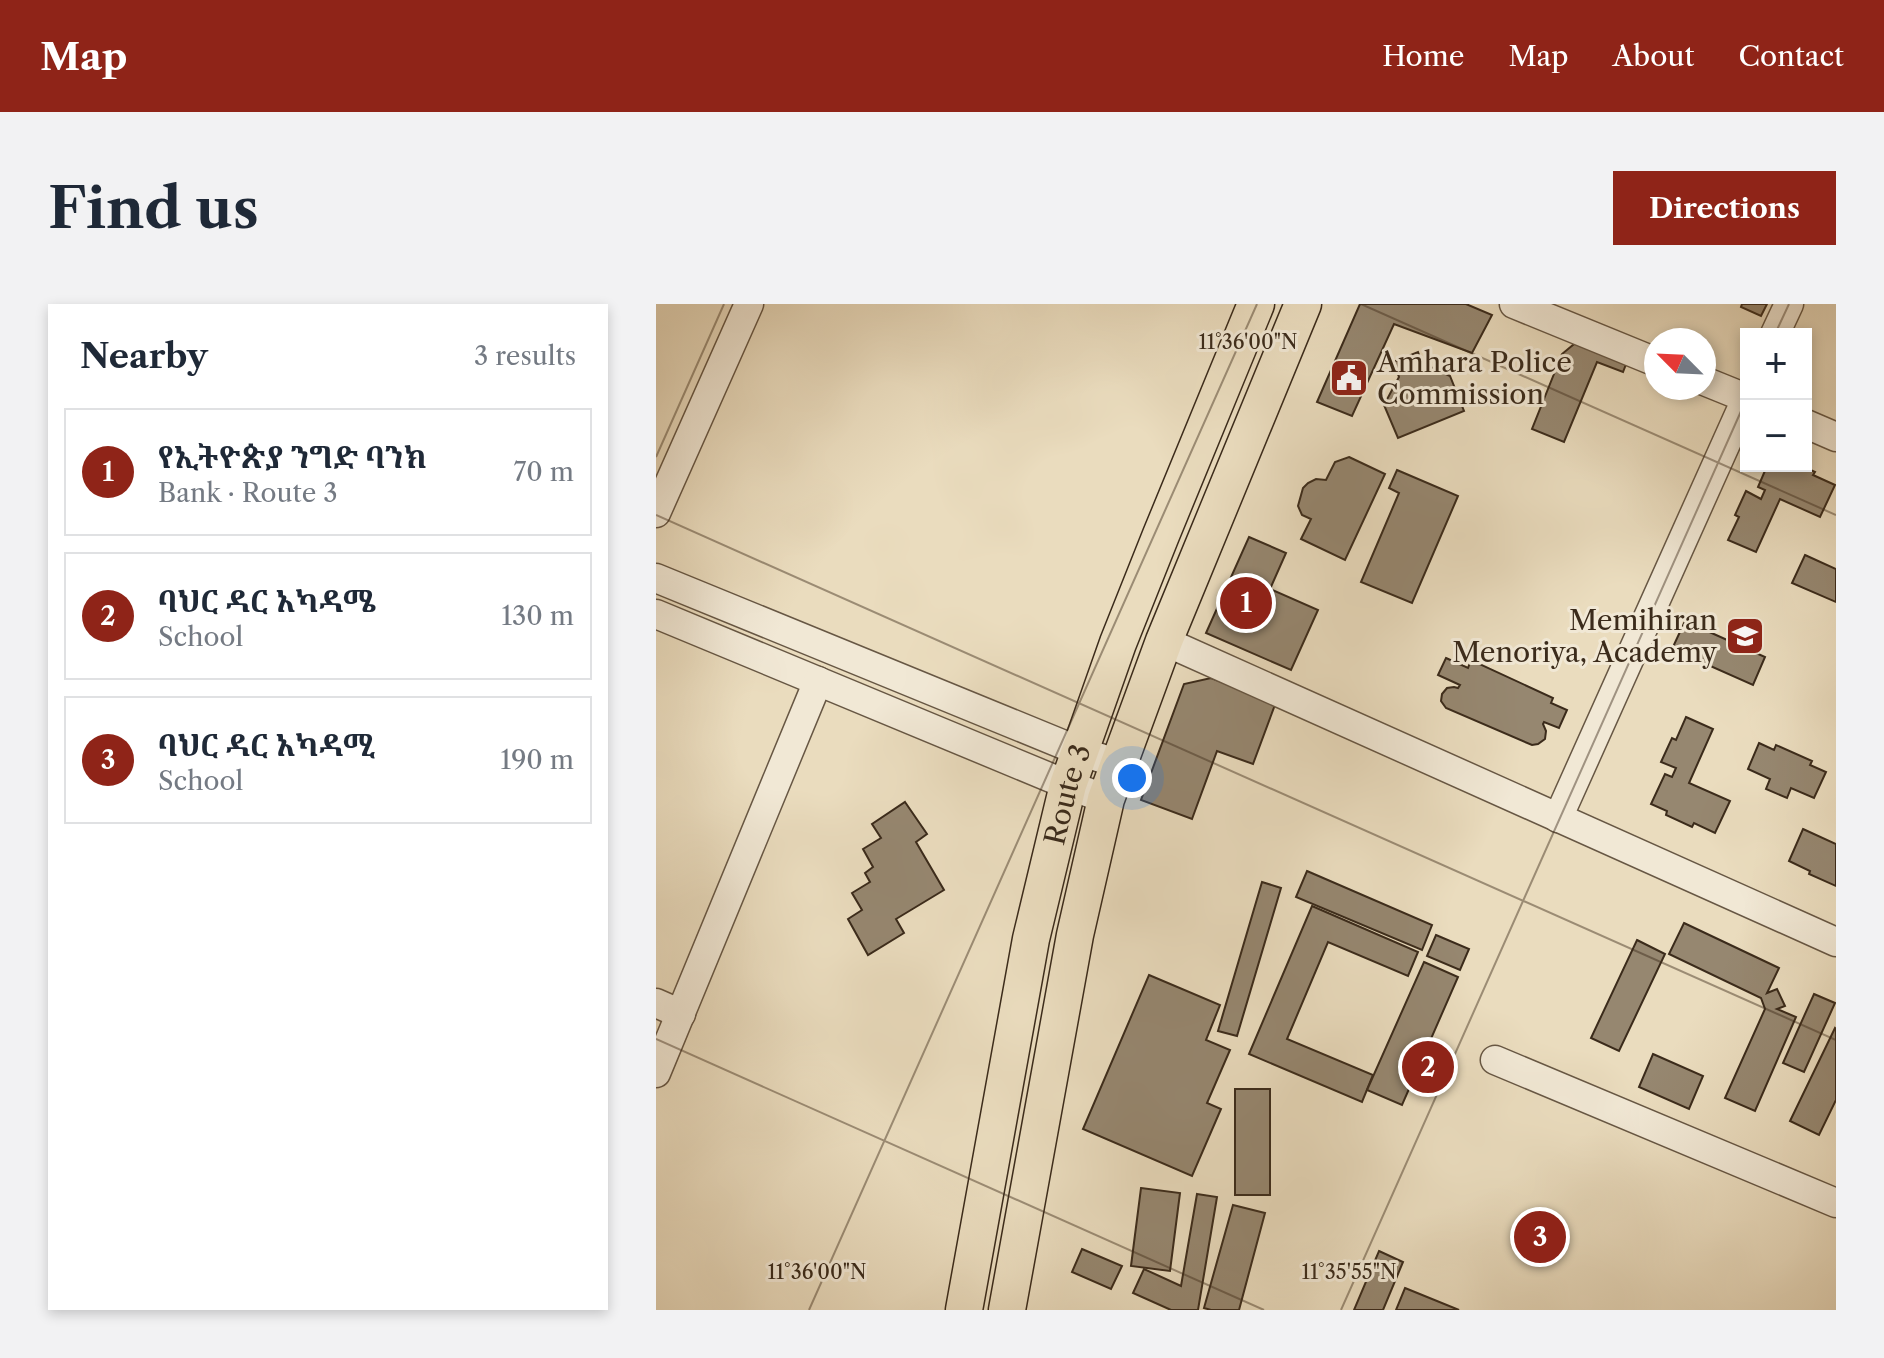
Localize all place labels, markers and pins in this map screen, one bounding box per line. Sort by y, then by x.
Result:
place label: Amhara Police Commission [1376,345,1572,411]
public building icon: Amhara Police Commission [1328,357,1370,399]
pin: 1 [1220,573,1272,633]
place label: Memihiran Menoriya, Academy [1452,603,1717,669]
school or university icon: Memihiran Menoriya, Academy [1724,615,1766,657]
pin: 2 [1402,1037,1454,1097]
pin: 3 [1514,1207,1566,1267]

